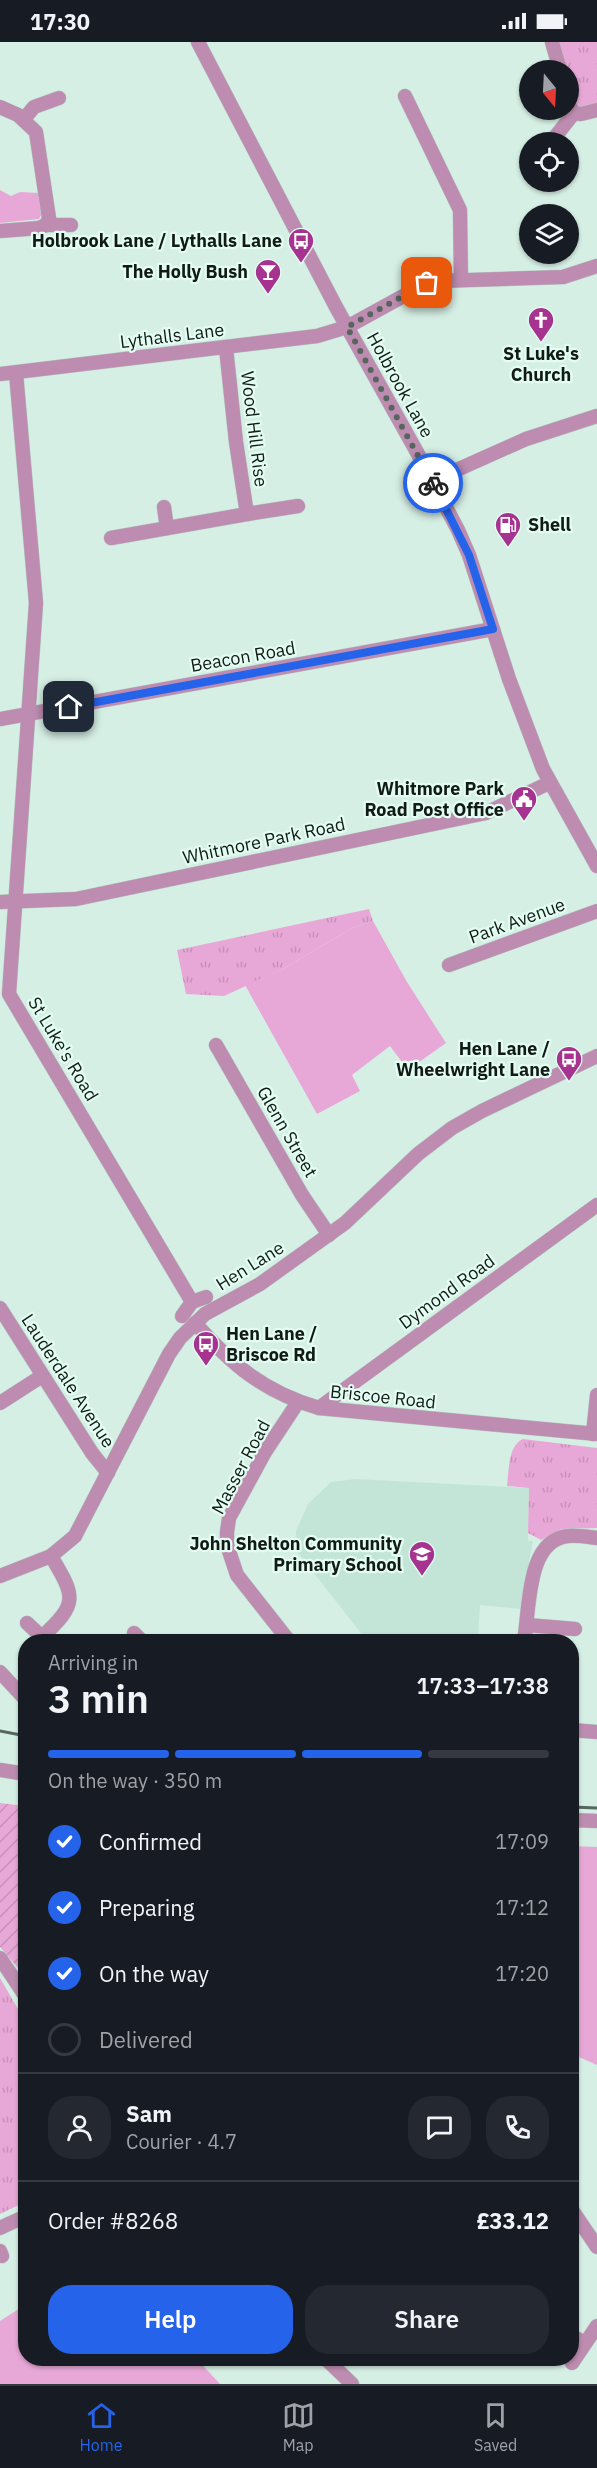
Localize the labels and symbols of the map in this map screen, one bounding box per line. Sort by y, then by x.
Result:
north arrow [519,60,579,120]
bus stop icon: Holbrook Lane / Lythalls Lane [286,226,316,264]
place label: Holbrook Lane / Lythalls Lane [32,229,282,252]
bar icon: The Holly Bush [253,257,283,295]
pin [401,257,452,308]
place label: The Holly Bush [122,260,248,283]
church icon: St Luke's Church [526,305,556,343]
street label: Lythalls Lane [118,318,225,353]
street label: Holbrook Lane [362,328,439,442]
place label: St Luke's Church [503,342,579,386]
street label: Wood Hill Rise [236,370,273,488]
courier [403,453,463,513]
fuel station icon: Shell [493,510,523,548]
place label: Shell [528,513,571,536]
street label: Beacon Road [189,636,297,677]
pin [43,681,94,732]
place label: Whitmore Park Road Post Office [364,777,505,821]
public building icon: Whitmore Park Road Post Office [509,784,539,822]
street label: Whitmore Park Road [181,812,347,869]
street label: Park Avenue [466,892,568,949]
street label: St Luke's Road [23,992,104,1105]
place label: Hen Lane / Wheelwright Lane [396,1037,550,1081]
bus stop icon: Hen Lane / Wheelwright Lane [554,1044,584,1082]
street label: Glenn Street [252,1082,323,1181]
street label: Hen Lane [211,1236,288,1295]
street label: Dymond Road [394,1249,499,1334]
street label: Lauderdale Avenue [17,1310,120,1452]
place label: Hen Lane / Briscoe Rd [226,1322,317,1366]
bus stop icon: Hen Lane / Briscoe Rd [191,1329,221,1367]
street label: Briscoe Road [329,1380,437,1413]
street label: Masser Road [206,1416,275,1518]
place label: John Shelton Community Primary School [190,1532,403,1576]
school or university icon: John Shelton Community Primary School [407,1539,437,1577]

